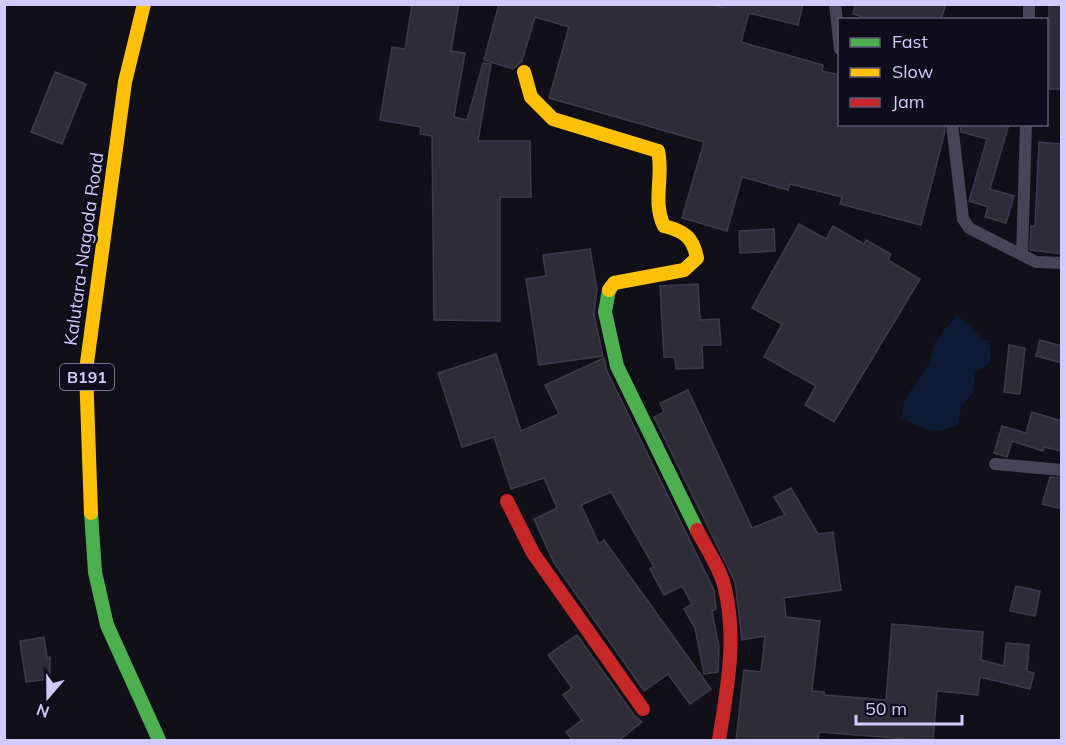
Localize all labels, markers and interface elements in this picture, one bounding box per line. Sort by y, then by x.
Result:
legend [838,18,1048,126]
text: Fast [892,30,928,53]
text: Slow [892,60,934,83]
text: Jam [892,90,925,113]
street label: Kalutara-Nagoda Road [59,151,108,347]
road number: B191 [60,364,114,390]
north arrow [18,667,78,727]
scale bar [856,688,962,726]
text: 50 m [865,697,907,720]
text: N [34,700,52,723]

